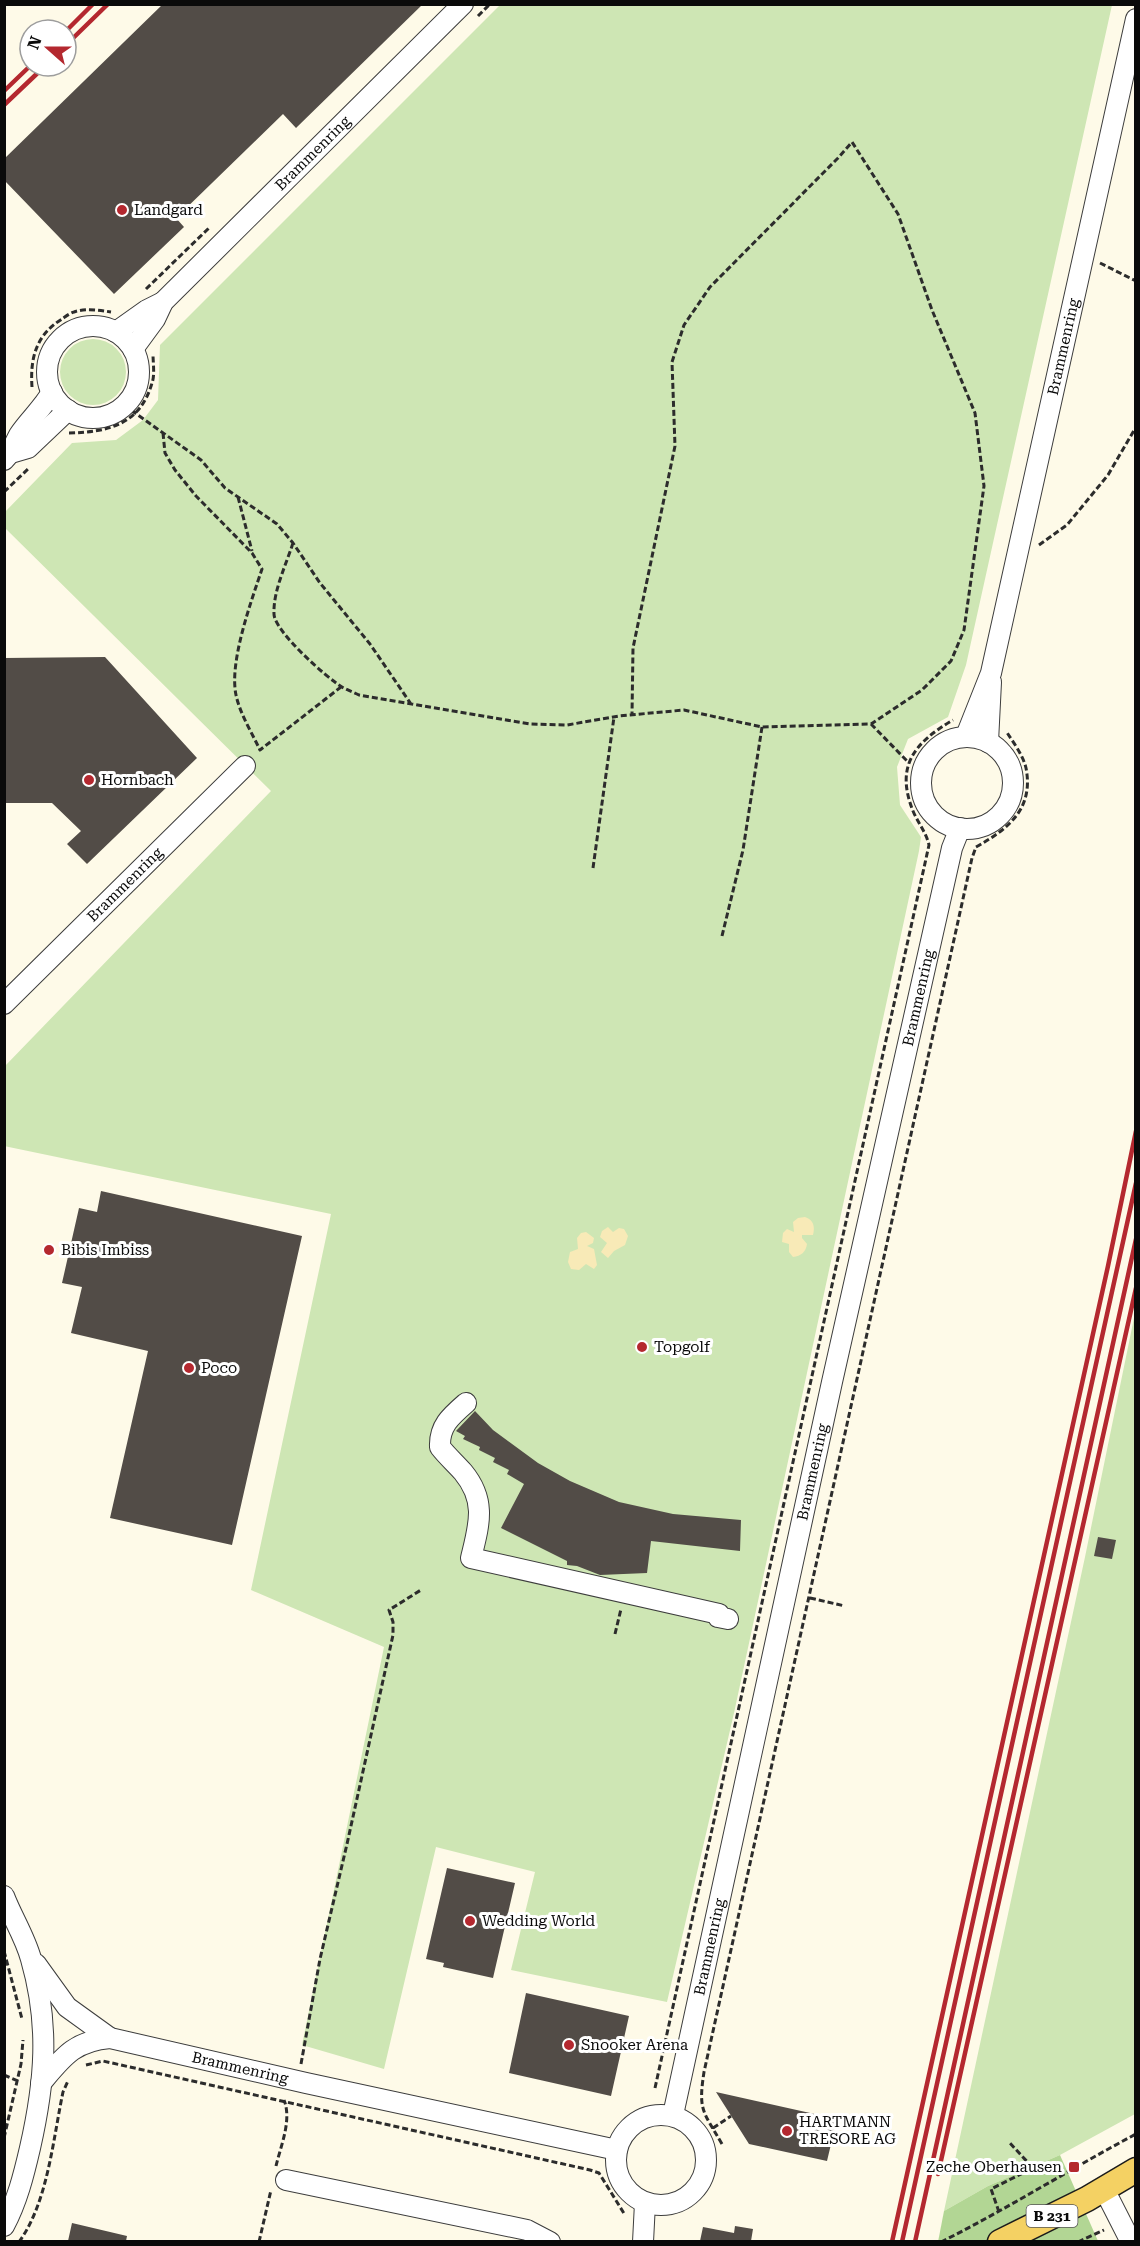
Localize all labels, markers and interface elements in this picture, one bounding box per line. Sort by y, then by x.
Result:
north arrow [18,18,78,78]
text: N [23,34,46,52]
street label: Brammenring [271,112,354,194]
place label: Landgard [134,201,203,219]
marker: Landgard [115,203,129,217]
street label: Brammenring [1044,296,1083,397]
place label: Hornbach [101,771,174,789]
marker: Hornbach [82,773,96,787]
street label: Brammenring [84,843,167,926]
street label: Brammenring [899,947,938,1048]
place label: Bibis Imbiss [61,1241,149,1259]
marker: Bibis Imbiss [42,1243,56,1257]
place label: Topgolf [654,1338,711,1356]
marker: Topgolf [635,1340,649,1354]
place label: Poco [201,1359,237,1377]
marker: Poco [182,1361,196,1375]
street label: Brammenring [793,1421,832,1522]
street label: Brammenring [690,1896,729,1997]
place label: Wedding World [482,1912,596,1930]
marker: Wedding World [463,1914,477,1928]
place label: Snooker Arena [581,2036,688,2054]
marker: Snooker Arena [562,2038,576,2052]
street label: Brammenring [190,2048,291,2088]
place label: HARTMANN TRESORE AG [799,2113,896,2148]
marker: HARTMANN TRESORE AG [780,2124,794,2138]
place label: Zeche Oberhausen [926,2158,1062,2176]
marker: Zeche Oberhausen [1067,2160,1081,2174]
road number: B 231 [1026,2205,1078,2227]

